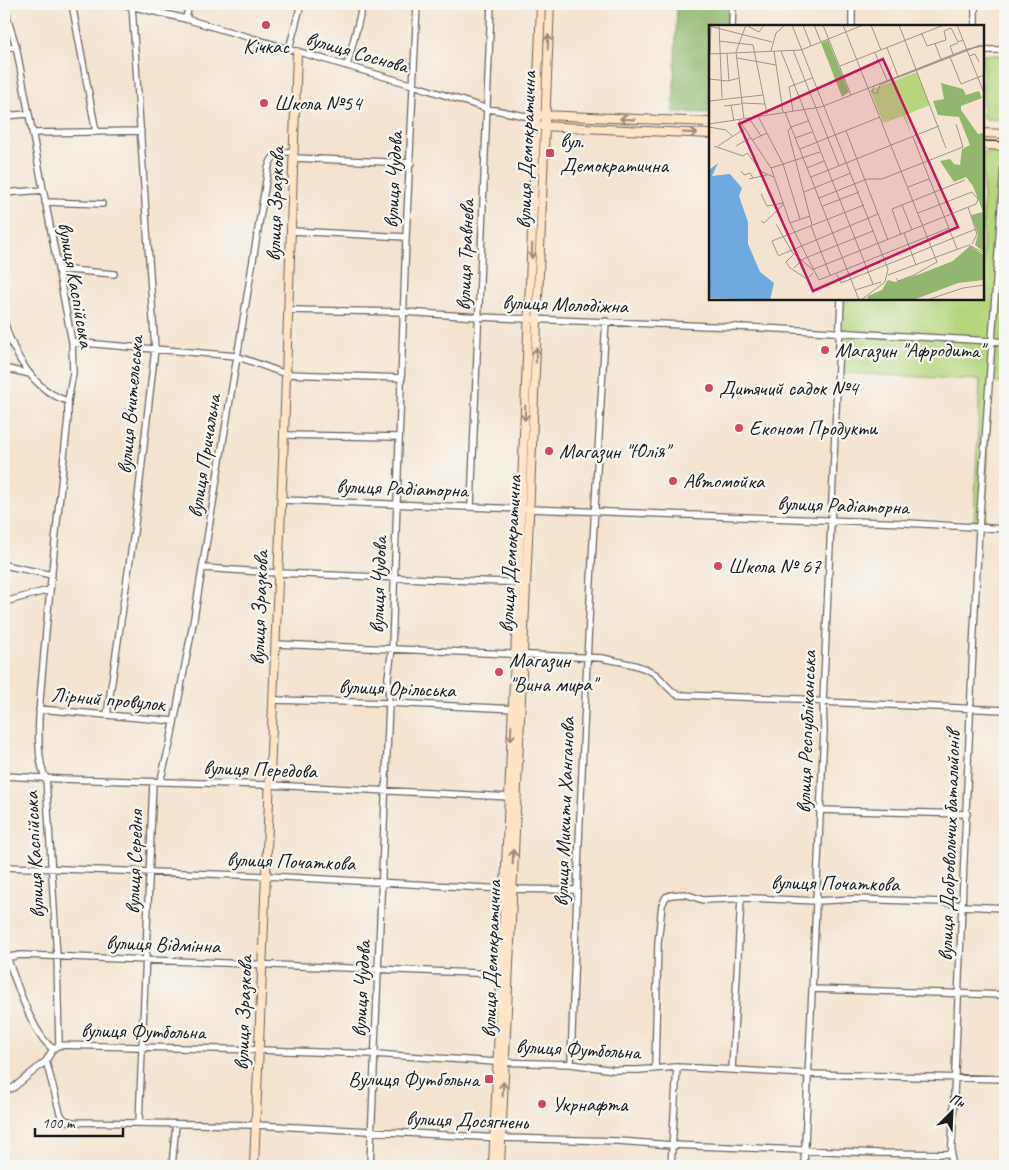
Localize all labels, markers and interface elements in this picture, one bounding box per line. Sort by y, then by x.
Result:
marker: Кічкас [260,19,272,31]
street label: вулиця Соснова [303,25,413,80]
inset map [709,25,984,300]
place label: Кічкас [243,33,290,59]
one-way arrow [543,35,553,51]
street label: вулиця Демократична [510,69,542,229]
place label: Школа №54 [274,90,364,116]
marker: Школа №54 [258,97,270,109]
one-way arrow [619,114,635,123]
place label: вул. Демократична [560,128,669,178]
one-way arrow [682,128,698,138]
street label: вулиця Чудова [377,129,409,229]
street label: вулиця Зразкова [260,144,290,262]
marker: вул. Демократична [544,147,556,159]
street label: вулиця Травнева [450,197,480,311]
street label: вулиця Каспійська [52,220,100,352]
one-way arrow [527,242,536,258]
street label: вулиця Молодіжна [502,289,630,319]
street label: вулиця Вчительська [111,333,149,475]
place label: Магазин "Афродита" [835,337,988,363]
marker: Магазин "Афродита" [819,344,831,356]
one-way arrow [531,347,540,363]
place label: Дитячий садок №4 [719,375,861,401]
marker: Дитячий садок №4 [703,382,715,394]
street label: вулиця Причальна [181,390,227,520]
one-way arrow [521,405,530,421]
place label: Економ Продукти [749,415,879,441]
marker: Економ Продукти [733,422,745,434]
place label: Магазин "Юлія" [559,438,673,464]
marker: Магазин "Юлія" [543,445,555,457]
place label: Автомойка [683,468,766,494]
street label: вулиця Радіаторна [336,473,471,503]
street label: вулиця Демократична [493,473,527,633]
marker: Автомойка [667,475,679,487]
street label: вулиця Радіаторна [777,490,912,520]
street label: вулиця Чудова [363,534,393,634]
street label: вулиця Зразкова [244,548,274,666]
place label: Школа № 67 [728,553,822,579]
marker: Школа № 67 [712,560,724,572]
place label: Магазин "Вина мира" [509,647,600,697]
street label: вулиця Республіканська [790,649,822,814]
marker: Магазин "Вина мира" [493,666,505,678]
street label: вулиця Орільська [338,673,458,703]
street label: Лірний провулок [50,681,168,717]
street label: вулиця Микити Ханганова [548,715,580,907]
one-way arrow [507,724,516,740]
street label: вулиця Добровольчих батальйонів [932,726,966,961]
street label: вулиця Передова [203,754,319,784]
street label: вулиця Каспійська [18,789,50,919]
street label: вулиця Середня [119,808,149,914]
street label: вулиця Початкова [226,846,357,876]
one-way arrow [508,849,518,865]
street label: вулиця Початкова [771,869,901,897]
street label: вулиця Демократична [475,878,507,1038]
street label: вулиця Відмінна [105,929,222,959]
street label: вулиця Чудова [345,938,377,1038]
street label: вулиця Зразкова [228,953,258,1071]
street label: вулиця Футбольна [81,1017,208,1045]
street label: вулиця Футбольна [515,1033,643,1065]
place label: Вулиця Футбольна [348,1066,481,1092]
marker: Вулиця Футбольна [483,1073,495,1085]
one-way arrow [499,1081,508,1097]
north arrow [926,1088,976,1138]
text: Пн [947,1090,968,1112]
place label: Укрнафта [552,1091,629,1117]
marker: Укрнафта [536,1098,548,1110]
scale bar [35,1105,122,1137]
street label: вулиця Досягнень [406,1105,530,1135]
text: 100 m [42,1114,76,1133]

